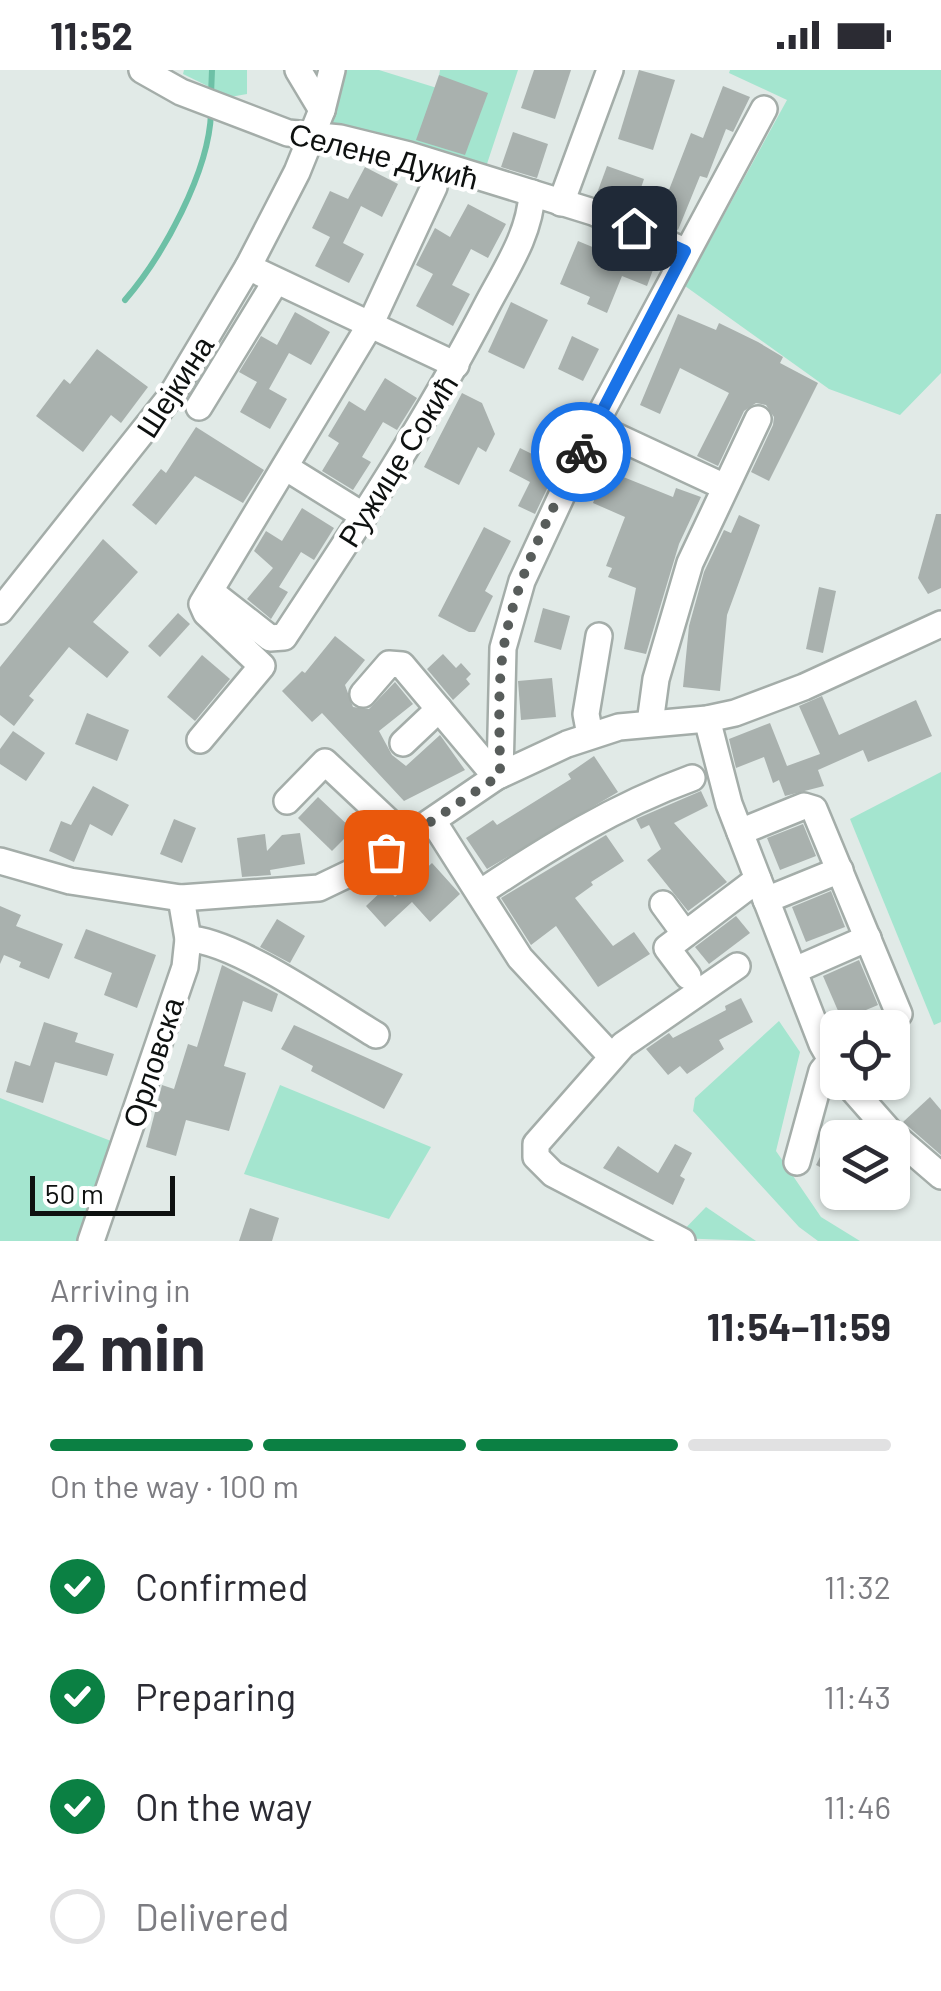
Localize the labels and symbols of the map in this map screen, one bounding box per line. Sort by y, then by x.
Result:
street label: Селене Дукић [286,114,482,196]
pin [592,186,677,271]
street label: Шејкина [128,328,220,444]
street label: Ружице Сокић [330,367,464,553]
courier [531,402,631,502]
pin [344,810,429,895]
street label: Орловска [114,992,190,1132]
scale bar [30,1171,175,1216]

